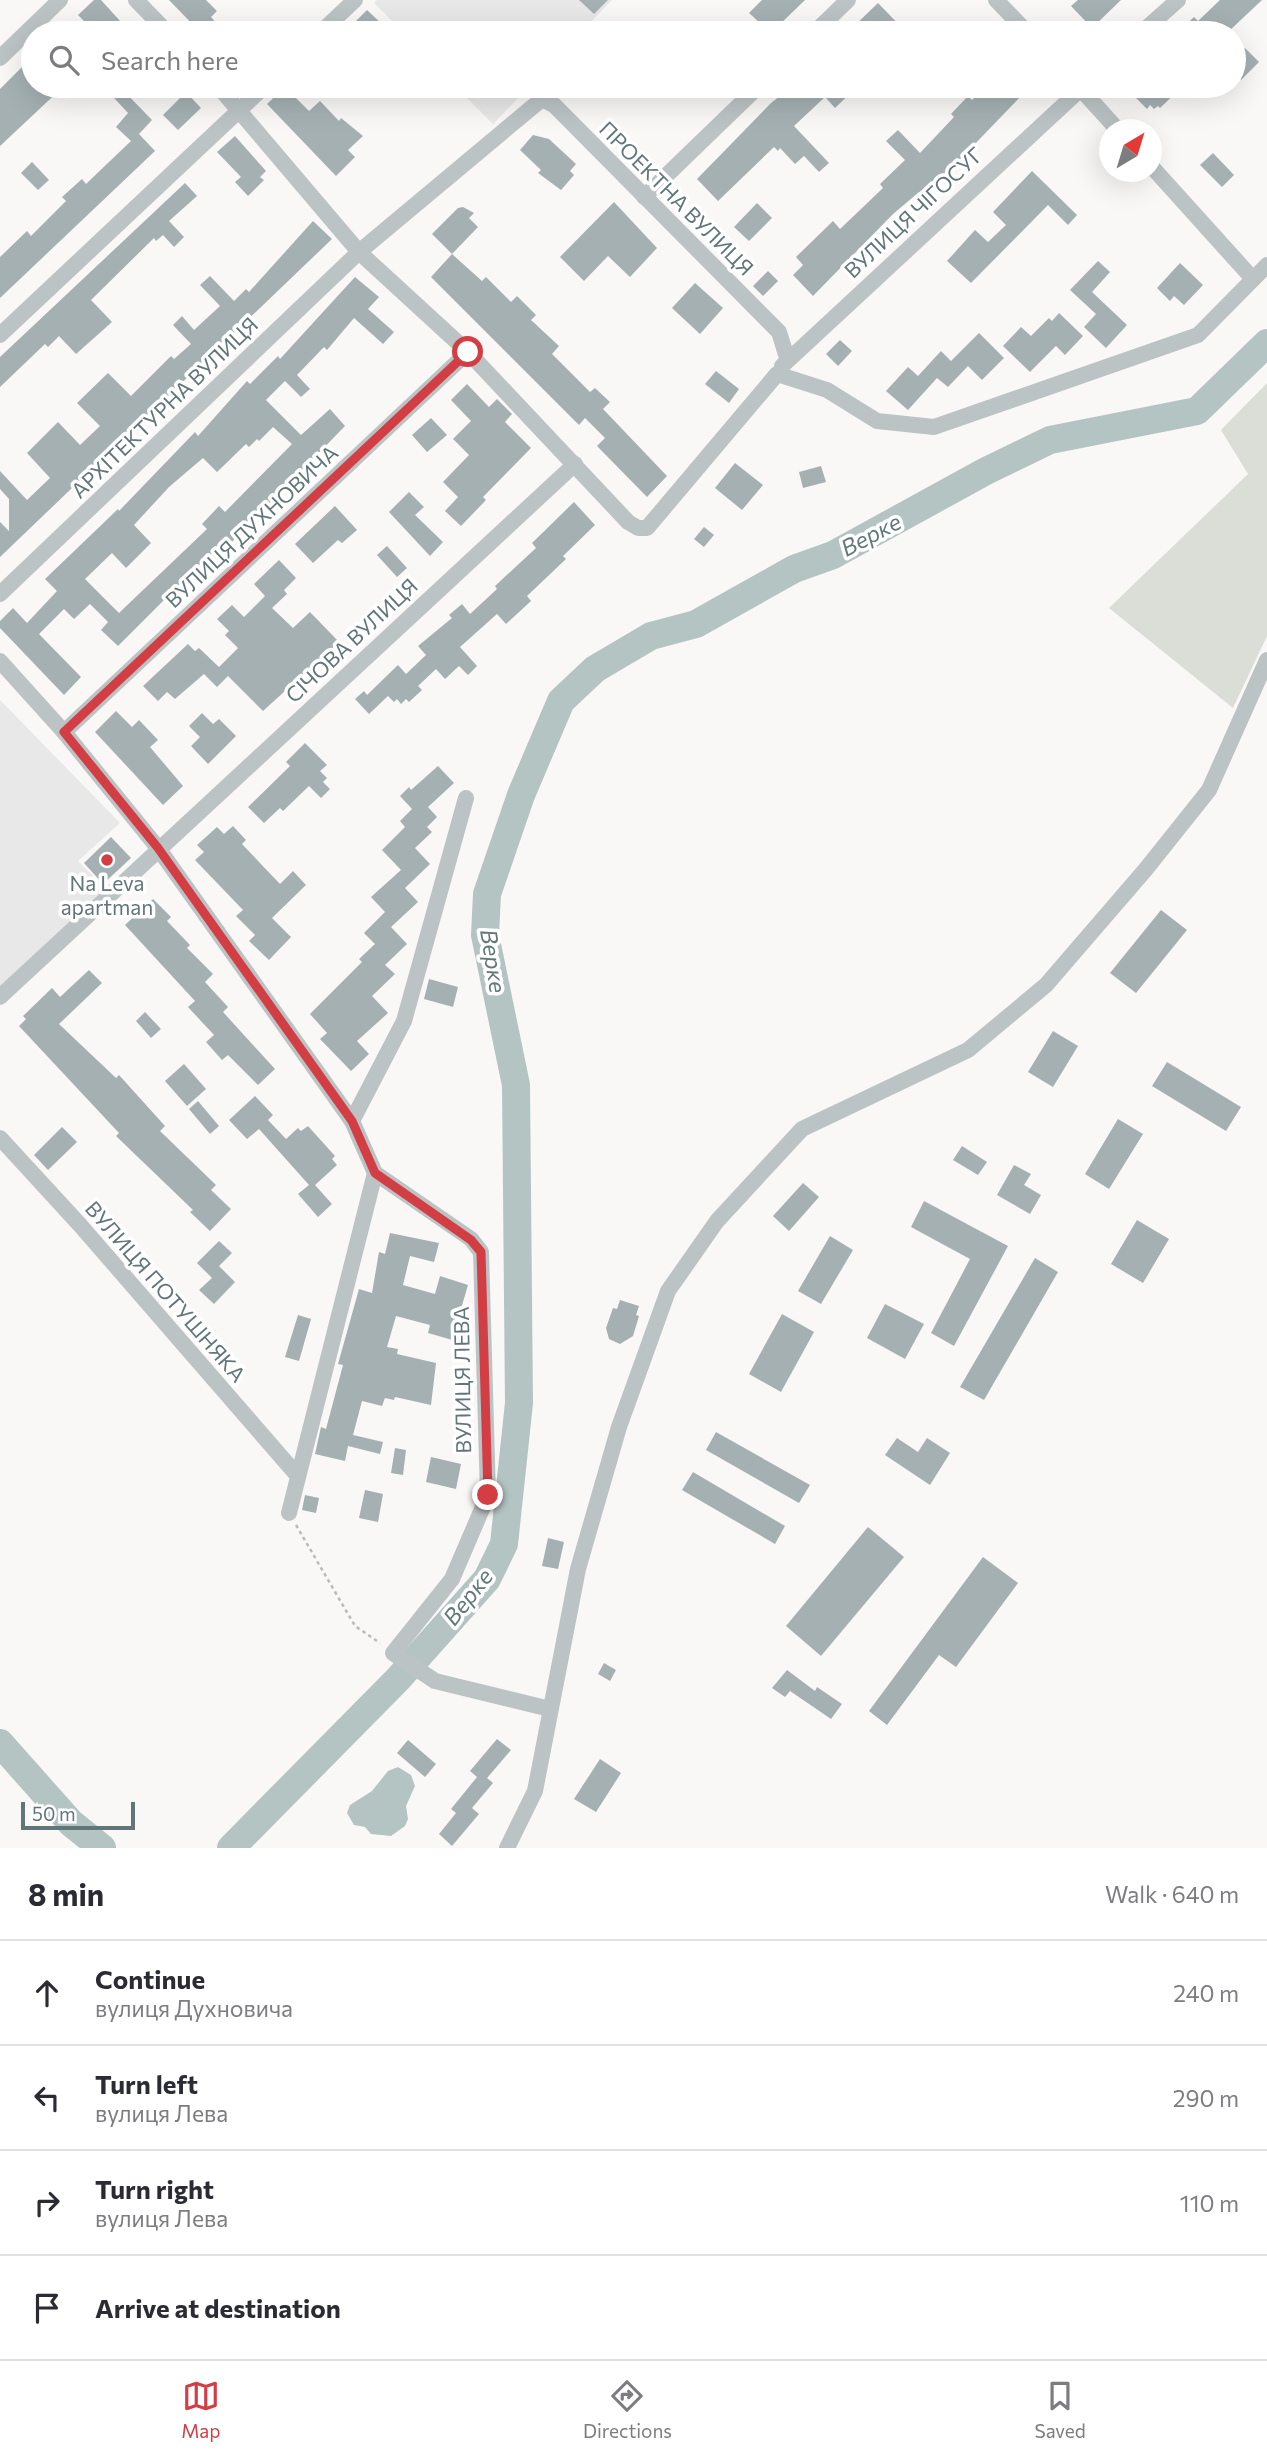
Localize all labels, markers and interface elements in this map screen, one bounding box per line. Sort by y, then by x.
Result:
search box [21,21,1246,98]
icon: search [45,41,83,79]
text: Search here [101,44,239,75]
street label: ПРОЕКТНА ВУЛИЦЯ [595,116,759,280]
north arrow [1099,119,1162,182]
street label: ВУЛИЦЯ ЧІГОСУГ [839,141,987,282]
street label: АРХІТЕКТУРНА ВУЛИЦЯ [66,311,262,503]
route start [452,336,483,367]
street label: ВУЛИЦЯ ДУХНОВИЧА [160,440,342,612]
water label: Верке [836,507,906,562]
street label: СІЧОВА ВУЛИЦЯ [280,573,422,707]
marker: Na Leva apartman [99,852,115,868]
place label: Na Leva apartman [61,870,153,919]
water label: Верке [475,927,513,995]
street label: ВУЛИЦЯ ПОТУШНЯКА [81,1196,251,1387]
street label: ВУЛИЦЯ ЛЕВА [448,1306,475,1454]
route end [472,1479,503,1510]
water label: Верке [436,1562,498,1630]
scale bar [21,1799,135,1831]
text: 50 m [32,1802,76,1825]
text: 8 min [28,1875,104,1912]
text: Walk · 640 m [1105,1880,1239,1908]
text: Continue [95,1963,205,1994]
icon: ahead [28,1974,66,2012]
text: 240 m [1173,1979,1239,2007]
text: вулиця Духновича [95,1994,293,2022]
text: Turn left [95,2068,198,2099]
icon: left [28,2079,66,2117]
text: 290 m [1173,2084,1239,2112]
text: вулиця Лева [95,2099,228,2127]
text: Turn right [95,2173,214,2204]
icon: right [28,2184,66,2222]
text: 110 m [1180,2189,1239,2217]
text: вулиця Лева [95,2204,228,2232]
icon: arrive [28,2289,66,2327]
text: Arrive at destination [95,2292,341,2323]
tab: Map [181,2377,220,2442]
tab: Directions [583,2377,672,2442]
tab: Saved [1034,2377,1086,2442]

